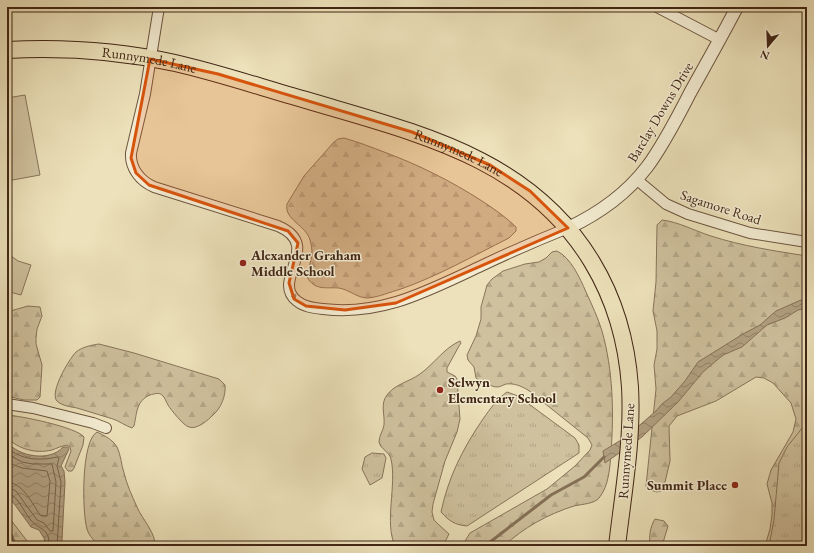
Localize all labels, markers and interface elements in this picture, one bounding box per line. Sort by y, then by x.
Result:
north arrow [748,26,788,66]
street label: Runnymede Lane [101,43,199,77]
text: N [758,47,771,64]
street label: Barclay Downs Drive [623,58,697,165]
street label: Runnymede Lane [412,125,507,181]
street label: Sagamore Road [678,185,765,229]
place label: Alexander Graham Middle School [250,246,362,280]
marker: Alexander Graham Middle School [238,258,248,268]
one-way arrow [290,288,296,300]
place label: Selwyn Elementary School [448,373,556,407]
marker: Selwyn Elementary School [435,385,445,395]
street label: Runnymede Lane [614,402,638,499]
place label: Summit Place [647,476,727,494]
marker: Summit Place [730,480,740,490]

